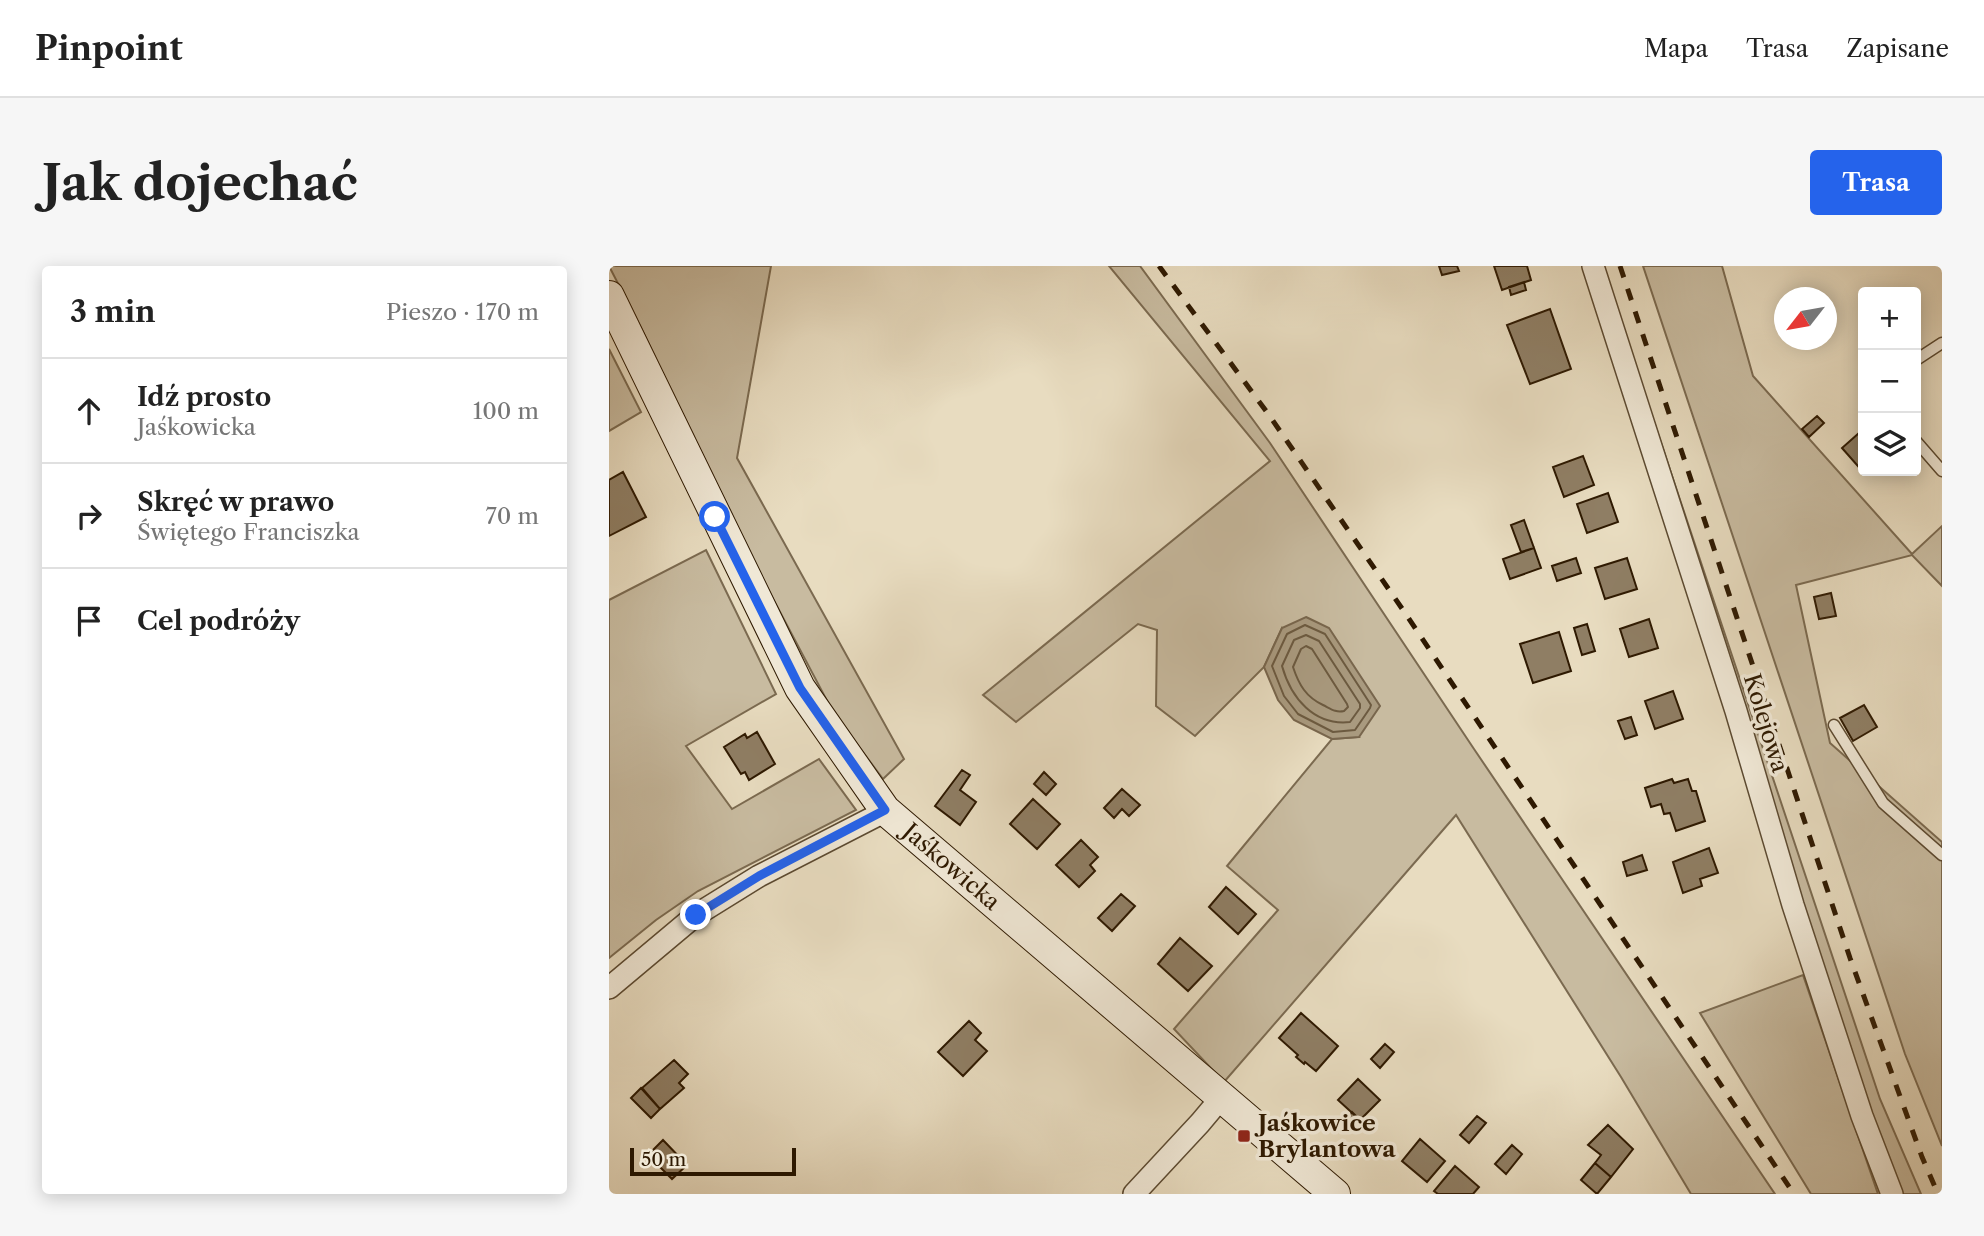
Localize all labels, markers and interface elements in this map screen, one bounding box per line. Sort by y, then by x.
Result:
text: Pinpoint [35,28,183,69]
text: Mapa [1644,34,1708,63]
text: Trasa [1746,34,1808,63]
text: Zapisane [1846,34,1949,63]
button: Trasa [1810,150,1942,215]
text: Jak dojechać [42,152,358,213]
north arrow [1774,287,1837,350]
map controls [1858,287,1921,476]
button: + [1858,287,1921,350]
text: 3 min [70,293,156,330]
text: Pieszo · 170 m [386,298,539,326]
button: − [1858,350,1921,413]
text: Idź prosto [137,381,271,413]
icon: ahead [70,392,108,430]
text: 100 m [473,397,539,425]
text: Jaśkowicka [137,413,256,441]
button: layers [1858,413,1921,476]
text: Skręć w prawo [137,486,334,518]
icon: right [70,497,108,535]
route start [699,501,730,532]
text: 70 m [486,502,539,530]
text: Świętego Franciszka [137,518,360,546]
icon: arrive [70,602,108,640]
text: Cel podróży [137,605,300,637]
street label: Kolejowa [1738,670,1794,776]
street label: Jaśkowicka [895,815,1006,916]
route end [680,899,711,930]
place label: Jaśkowice Brylantowa [1254,1109,1396,1163]
marker: Jaśkowice Brylantowa [1236,1128,1252,1144]
scale bar [630,1145,796,1177]
text: 50 m [641,1148,686,1171]

